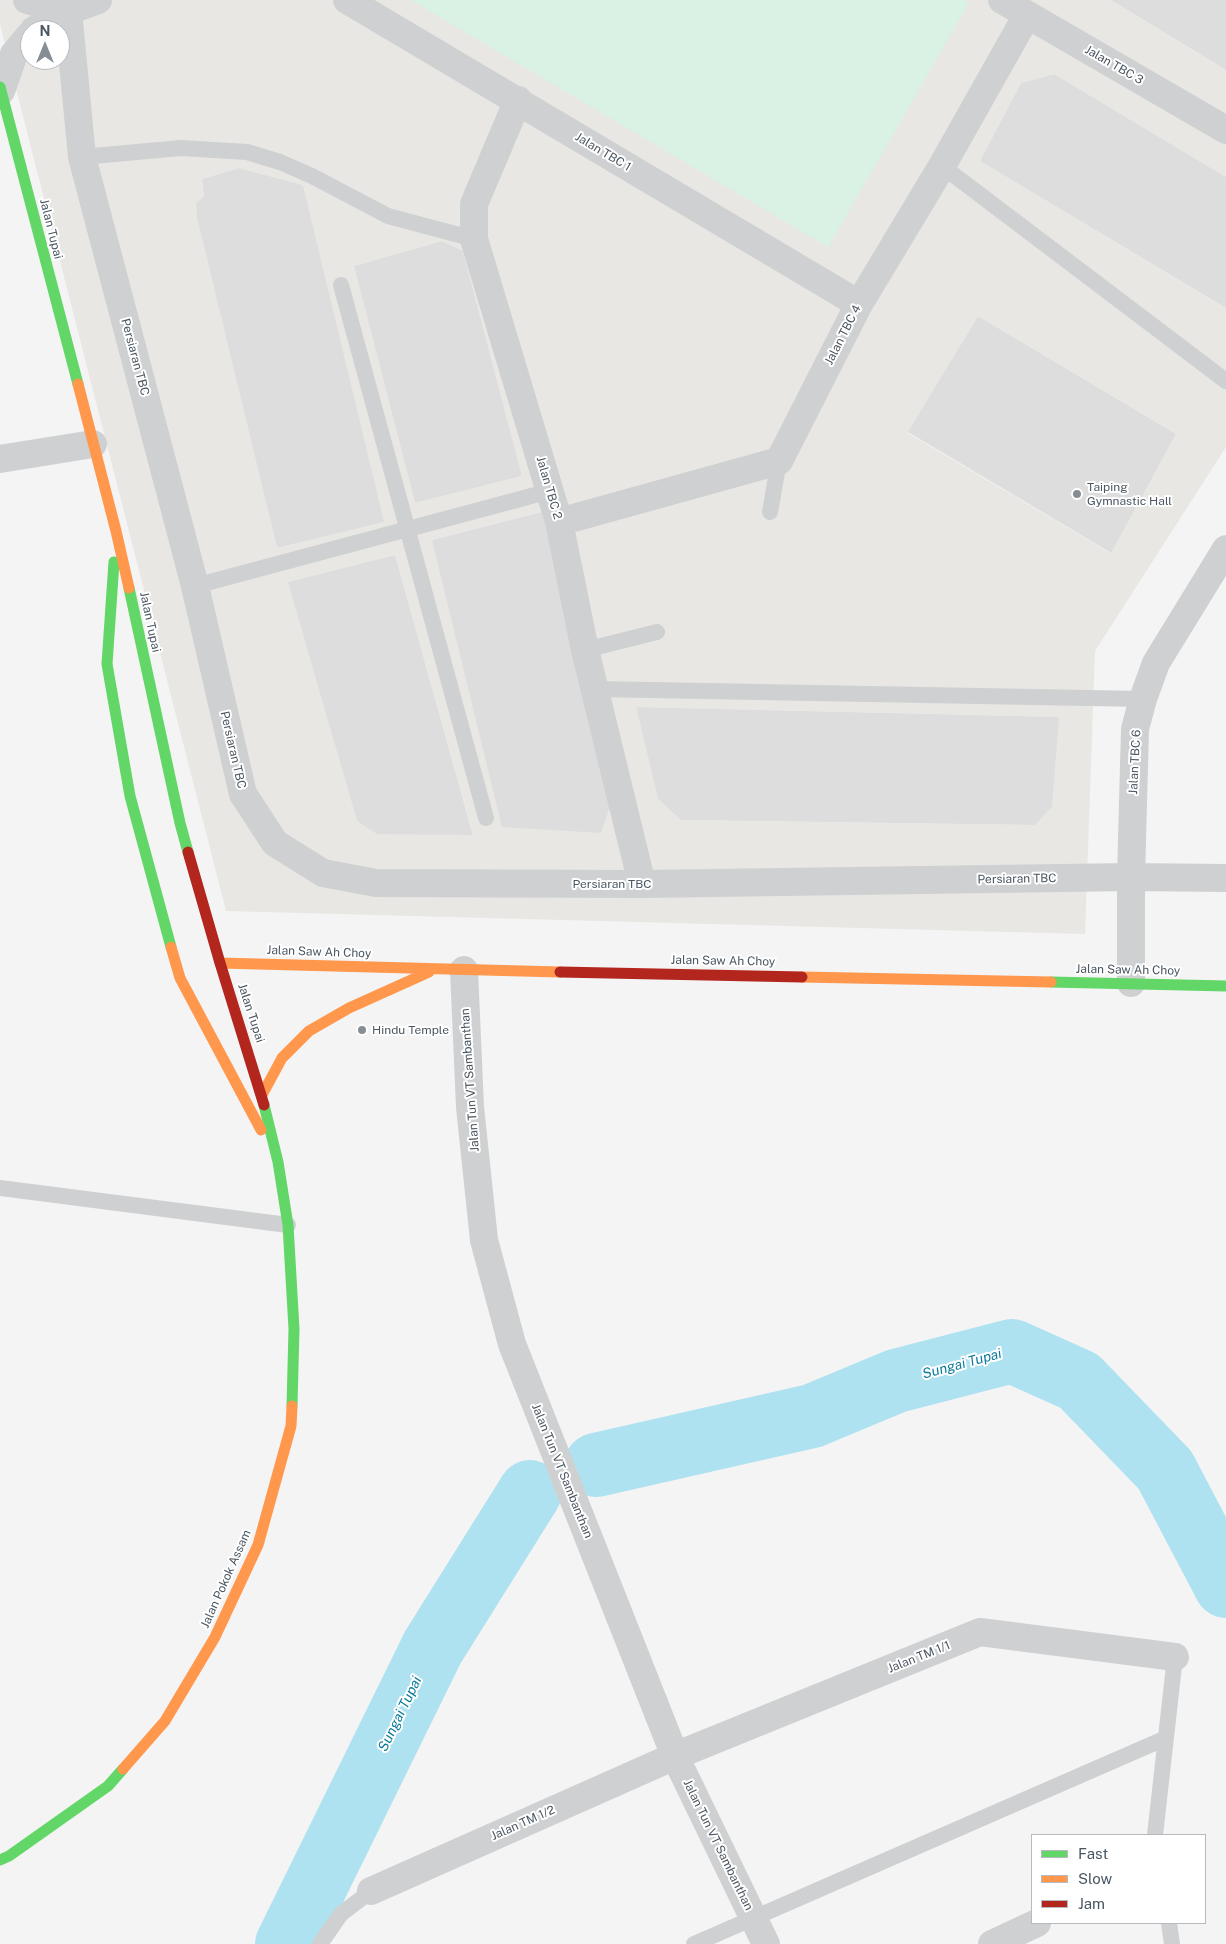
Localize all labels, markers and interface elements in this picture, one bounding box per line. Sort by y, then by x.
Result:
north arrow [20,20,70,70]
text: N [40,23,50,39]
street label: Jalan TBC 3 [1082,42,1146,88]
street label: Jalan TBC 1 [572,130,634,174]
street label: Jalan Tupai [37,197,65,261]
street label: Jalan TBC 4 [822,303,864,367]
street label: Persiaran TBC [118,317,152,397]
street label: Jalan TBC 2 [533,455,565,521]
place label: Taiping Gymnastic Hall [1087,480,1172,508]
marker: Taiping Gymnastic Hall [1071,488,1083,500]
street label: Jalan Tupai [137,590,163,654]
street label: Persiaran TBC [217,710,249,790]
street label: Jalan TBC 6 [1126,729,1144,795]
street label: Persiaran TBC [977,871,1057,887]
street label: Persiaran TBC [572,877,652,891]
street label: Jalan Saw Ah Choy [266,943,372,961]
street label: Jalan Saw Ah Choy [671,953,775,969]
street label: Jalan Saw Ah Choy [1076,962,1180,978]
street label: Jalan Tupai [235,982,267,1044]
street label: Jalan Tun VT Sambanthan [458,1008,482,1152]
place label: Hindu Temple [372,1023,449,1037]
marker: Hindu Temple [356,1024,368,1036]
water label: Sungai Tupai [921,1345,1003,1383]
street label: Jalan Tun VT Sambanthan [528,1402,596,1540]
street label: Jalan Pokok Assam [198,1528,254,1630]
street label: Jalan TM 1/1 [886,1638,952,1676]
water label: Sungai Tupai [375,1674,425,1754]
street label: Jalan Tun VT Sambanthan [680,1777,756,1913]
street label: Jalan TM 1/2 [489,1803,557,1843]
legend [1031,1834,1206,1924]
text: Fast [1078,1845,1108,1862]
text: Slow [1078,1870,1112,1887]
text: Jam [1078,1895,1105,1912]

